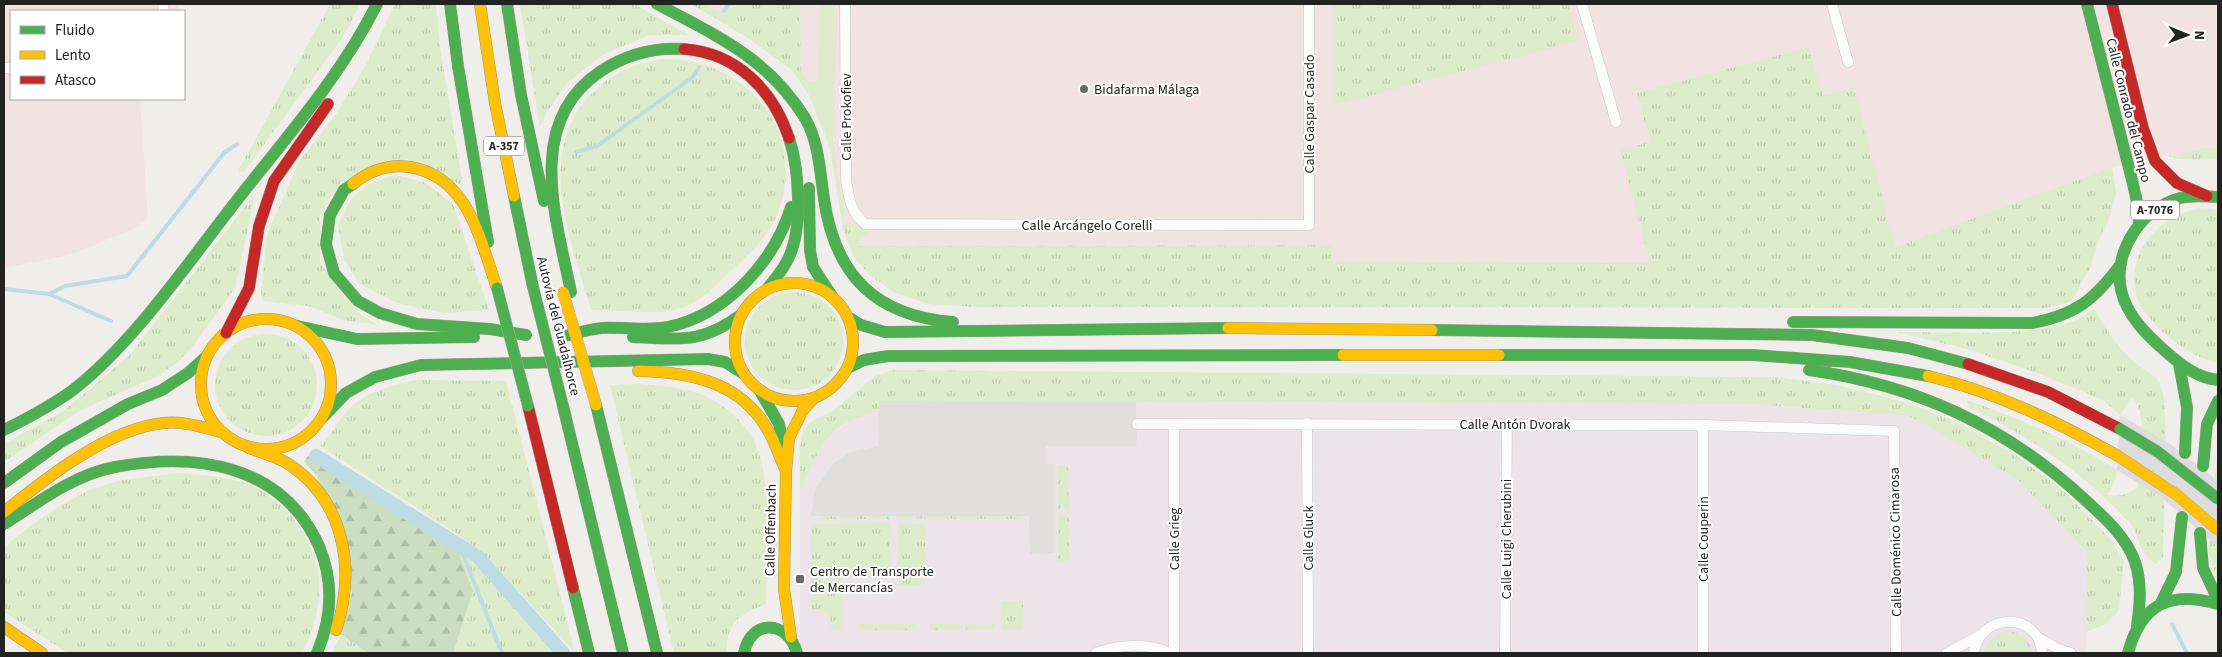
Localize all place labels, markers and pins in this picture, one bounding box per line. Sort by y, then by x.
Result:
place label: Bidafarma Málaga [1094,80,1199,100]
marker: Bidafarma Málaga [1078,83,1090,95]
place label: Centro de Transporte de Mercancías [810,562,934,598]
marker: Centro de Transporte de Mercancías [794,573,806,585]

